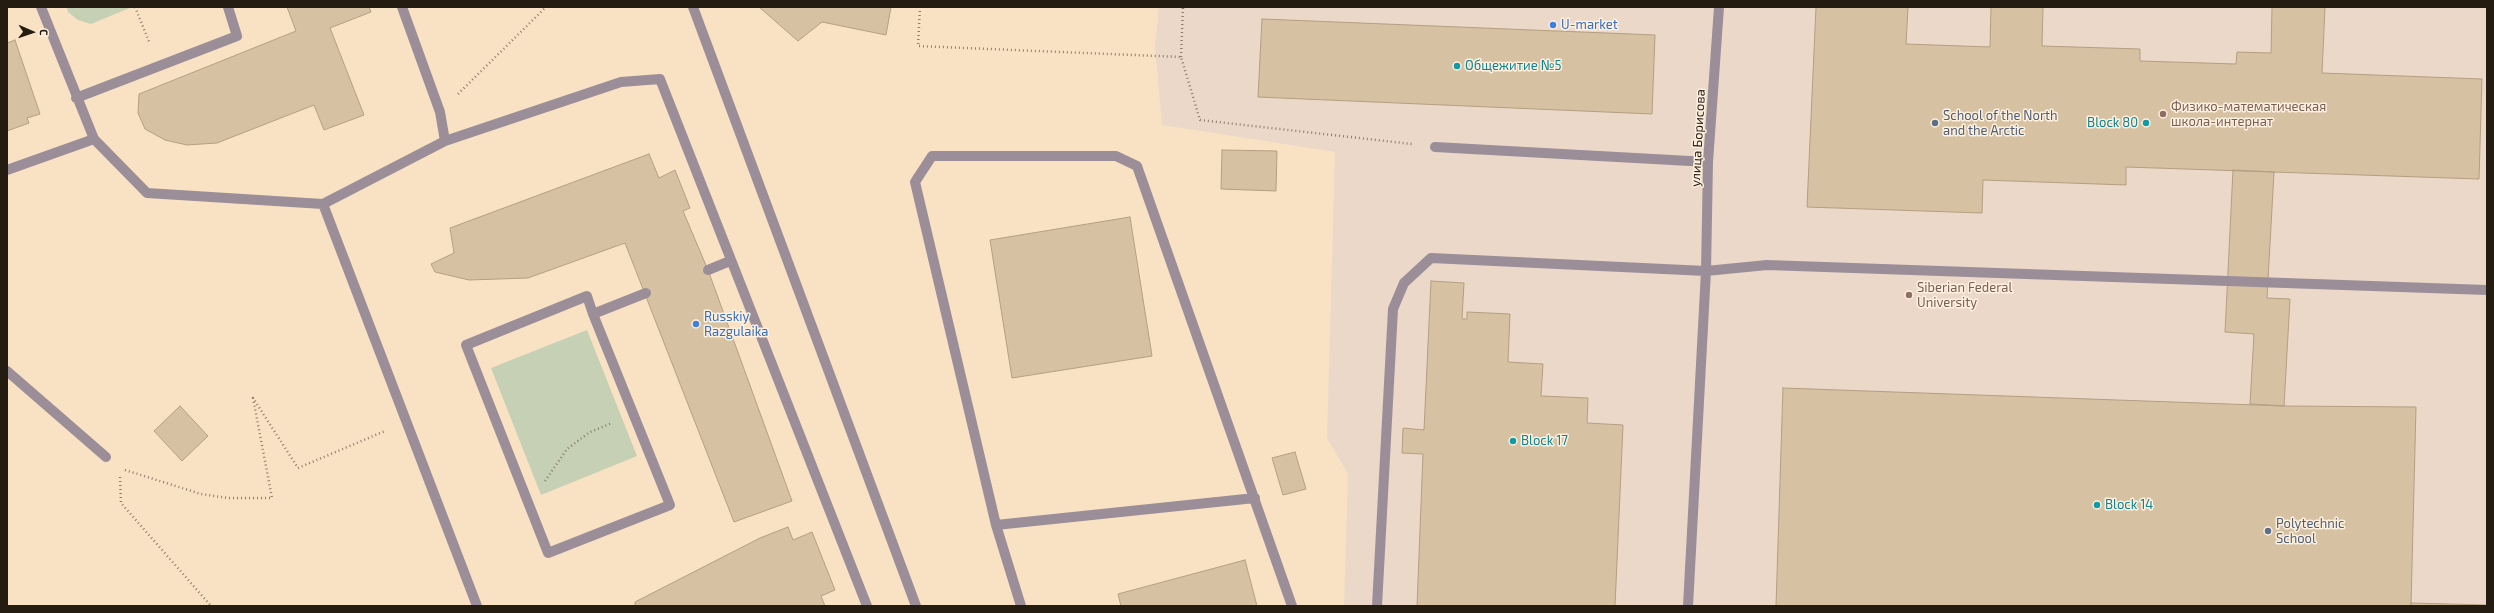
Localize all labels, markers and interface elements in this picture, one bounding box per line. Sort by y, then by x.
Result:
north arrow [12,12,52,52]
place label: U-market [1561,17,1618,33]
marker: U-market [1548,20,1558,30]
text: С [38,29,51,36]
place label: Общежитие №5 [1465,58,1561,74]
marker: Общежитие №5 [1452,61,1462,71]
street label: улица Борисова [1688,89,1708,187]
place label: Физико-математическая школа-интернат [2171,99,2326,130]
place label: School of the North and the Arctic [1943,108,2058,139]
marker: Физико-математическая школа-интернат [2158,109,2168,119]
place label: Block 80 [2087,115,2138,131]
marker: School of the North and the Arctic [1930,118,1940,128]
marker: Block 80 [2141,118,2151,128]
place label: Siberian Federal University [1917,280,2012,311]
marker: Siberian Federal University [1904,290,1914,300]
place label: Russkiy Razgulaika [704,309,768,340]
marker: Russkiy Razgulaika [691,319,701,329]
place label: Block 17 [1521,433,1568,449]
marker: Block 17 [1508,436,1518,446]
place label: Block 14 [2105,497,2153,513]
marker: Block 14 [2092,500,2102,510]
place label: Polytechnic School [2276,516,2344,547]
marker: Polytechnic School [2263,526,2273,536]

